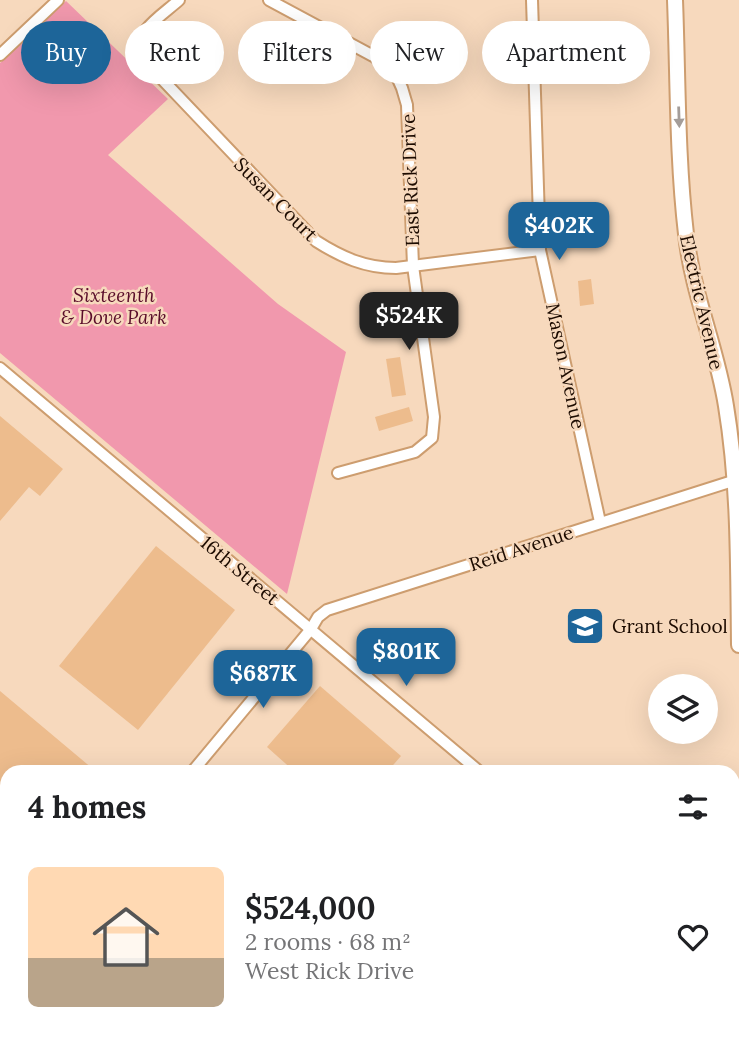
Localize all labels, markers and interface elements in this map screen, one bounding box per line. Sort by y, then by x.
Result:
chip: Buy [21,21,111,84]
chip: Rent [125,21,224,84]
chip: Filters [238,21,356,84]
chip: New [370,21,468,84]
chip: Apartment [482,21,650,84]
one-way arrow [673,106,684,128]
street label: East Rick Drive [396,113,424,247]
street label: Susan Court [229,152,323,246]
pin: $402K [510,202,608,262]
text: $402K [524,210,594,239]
street label: Electric Avenue [675,232,729,372]
park label: Sixteenth & Dove Park [61,283,167,329]
pin: $524K [360,292,458,352]
text: $524K [375,300,443,329]
street label: Mason Avenue [541,301,591,431]
street label: Reid Avenue [466,520,576,576]
street label: 16th Street [196,530,285,610]
school or university icon: Grant School [564,605,606,647]
place label: Grant School [612,614,728,638]
pin: $801K [357,628,455,688]
text: $801K [372,636,440,665]
pin: $687K [214,650,312,710]
text: $687K [229,658,297,687]
map controls [648,674,718,744]
button: layers [648,674,718,744]
text: 4 homes [28,788,146,826]
icon: filters [674,788,712,826]
text: $524,000 [245,889,376,927]
icon: home [84,895,168,979]
icon: heart [674,918,712,956]
text: 2 rooms · 68 m² [245,927,411,956]
text: West Rick Drive [245,956,414,985]

